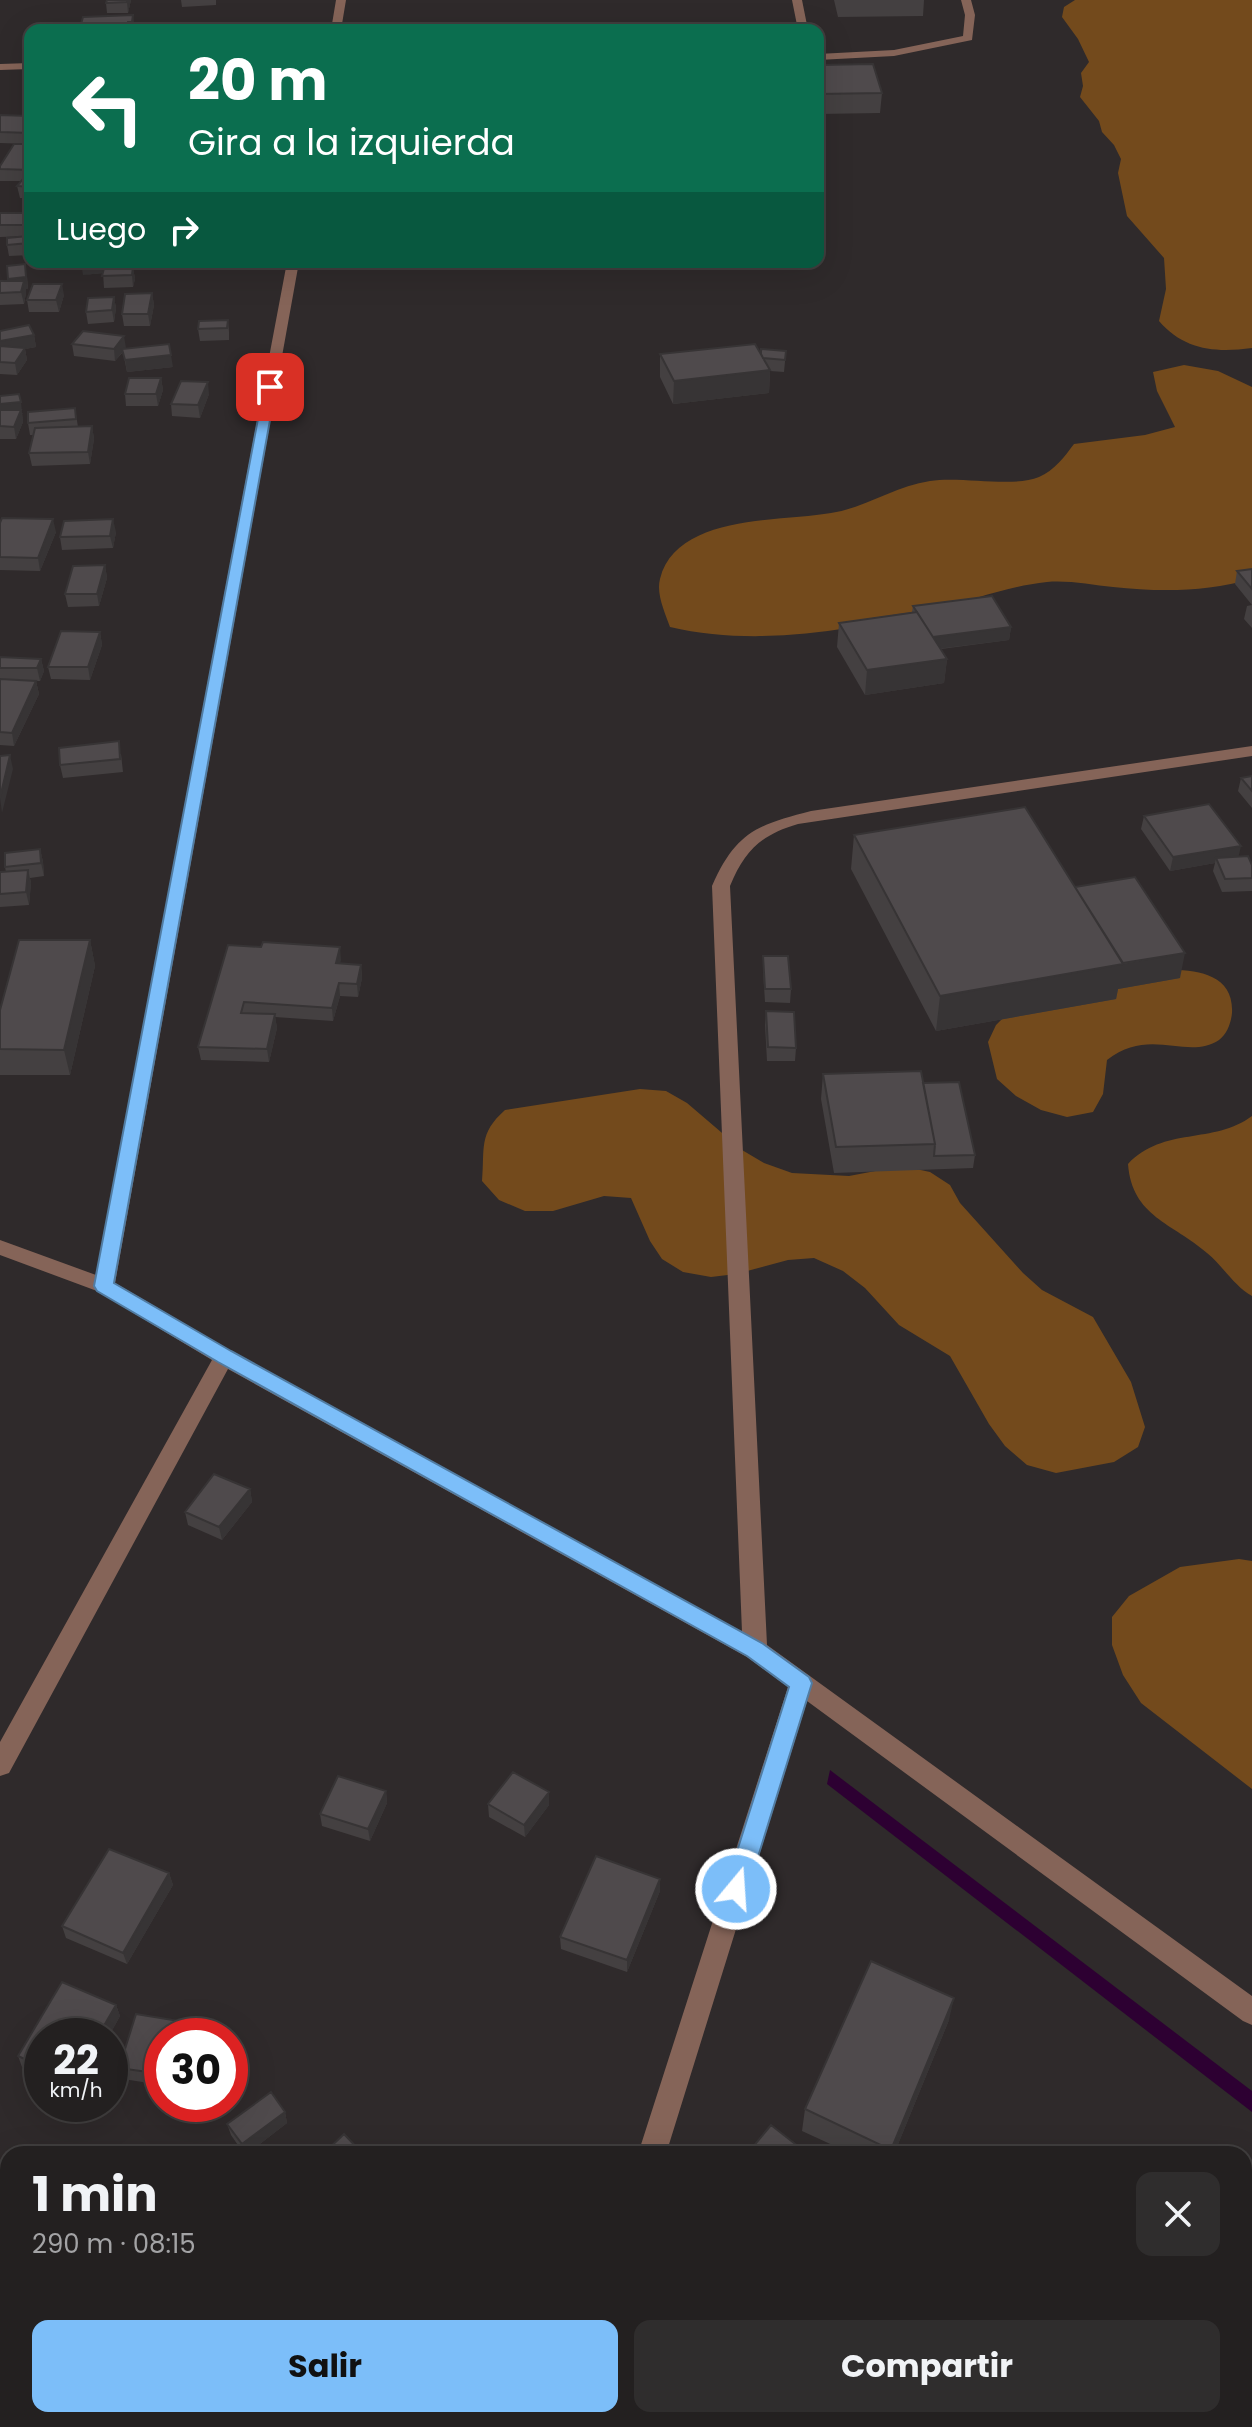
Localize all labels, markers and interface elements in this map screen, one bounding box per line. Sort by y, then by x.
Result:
text: 20 m [188,41,328,120]
icon: left [56,56,160,160]
text: Gira a la izquierda [188,117,515,168]
text: Luego [56,208,146,251]
icon: right [162,208,206,252]
pin [236,353,304,421]
icon: arrive [248,365,292,409]
position arrow [694,1847,778,1931]
speed limit sign: 30 [144,2018,248,2122]
text: 22 [53,2032,99,2088]
text: km/h [49,2076,103,2104]
text: 1 min [32,2161,158,2228]
button: close [1136,2172,1220,2256]
text: 290 m · 08:15 [32,2226,196,2262]
button: Salir [32,2320,618,2412]
button: Compartir [634,2320,1220,2412]

